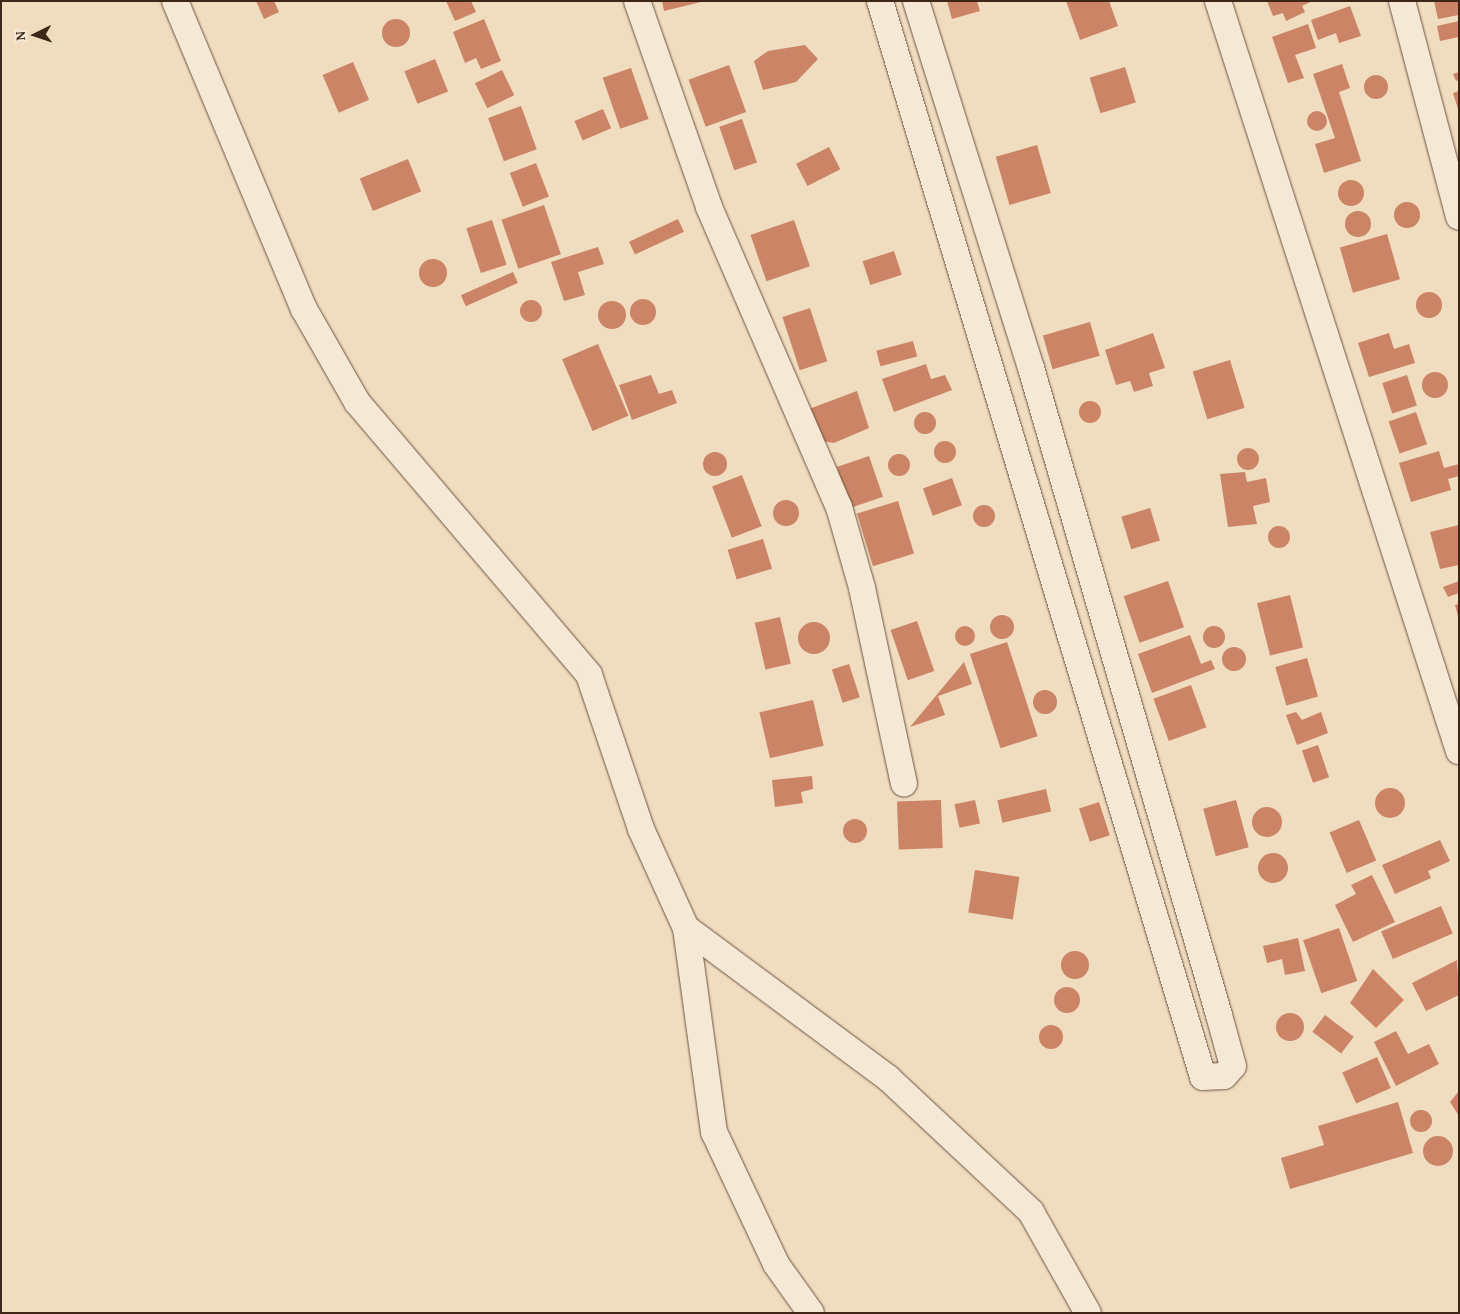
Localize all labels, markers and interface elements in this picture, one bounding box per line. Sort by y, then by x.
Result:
north arrow [10,10,60,60]
text: N [10,31,30,41]

